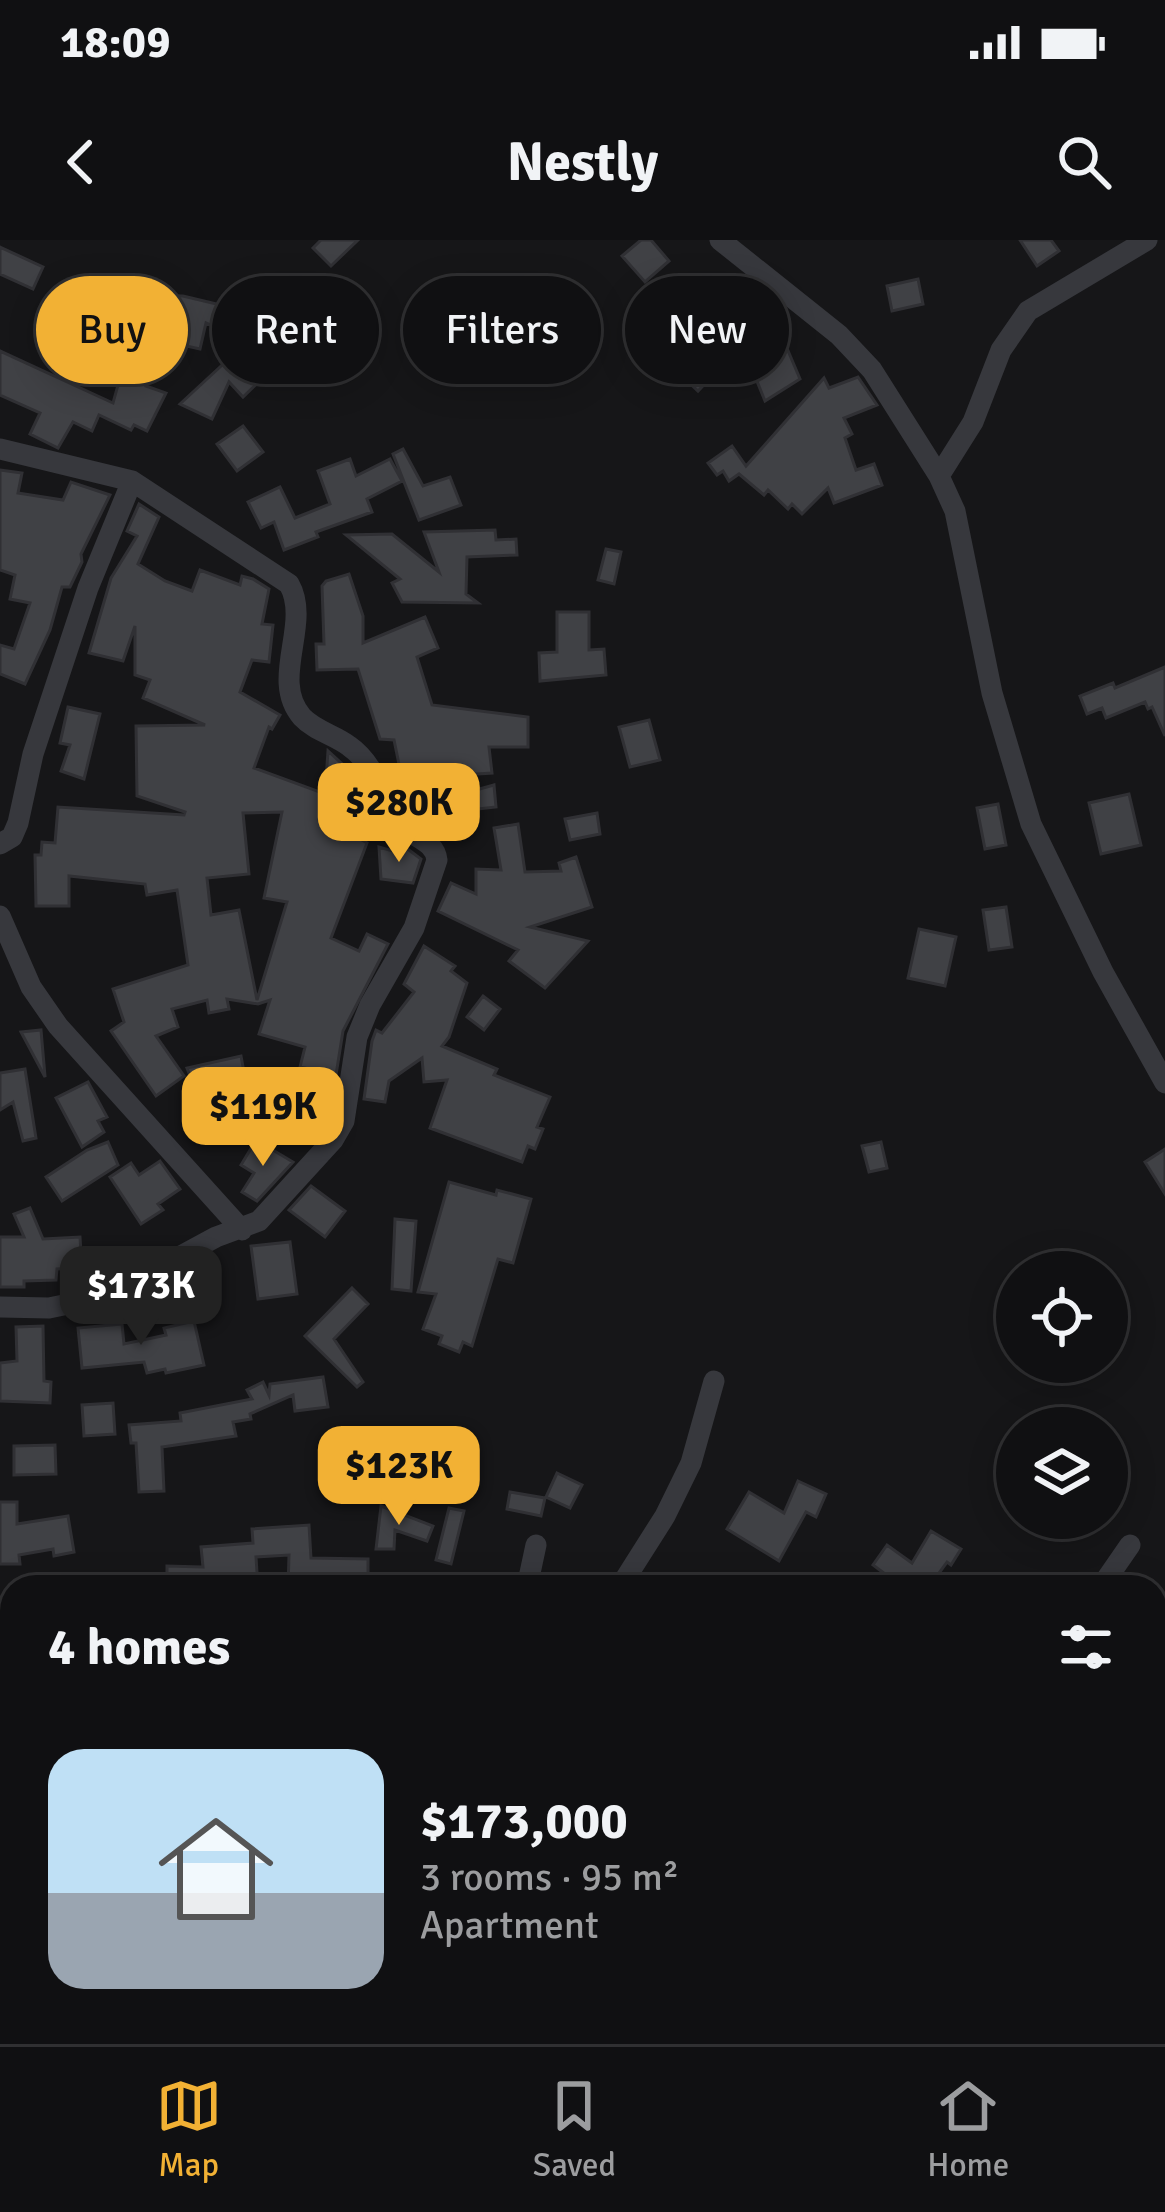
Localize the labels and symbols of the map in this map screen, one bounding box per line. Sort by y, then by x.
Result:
pin: $280K [315,763,483,865]
pin: $119K [179,1067,347,1169]
pin: $173K [57,1246,225,1348]
pin: $123K [315,1426,483,1528]

